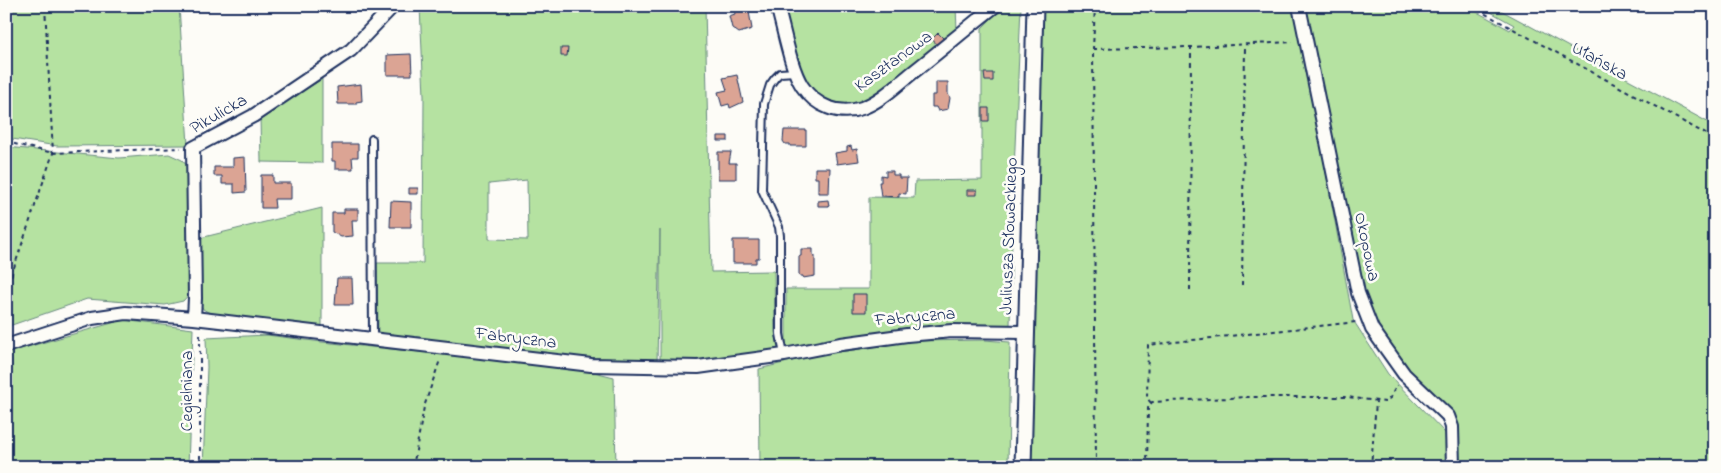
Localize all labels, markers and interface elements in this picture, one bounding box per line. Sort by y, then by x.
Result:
street label: Kasztanowa [850,25,938,99]
street label: Ułańska [1566,36,1632,88]
street label: Pikulicka [185,88,253,142]
street label: Juliusza Słowackiego [994,157,1027,315]
street label: Okopowa [1346,210,1386,284]
street label: Fabryczna [872,302,957,335]
street label: Fabryczna [473,321,558,357]
street label: Cegielniana [175,351,202,431]

